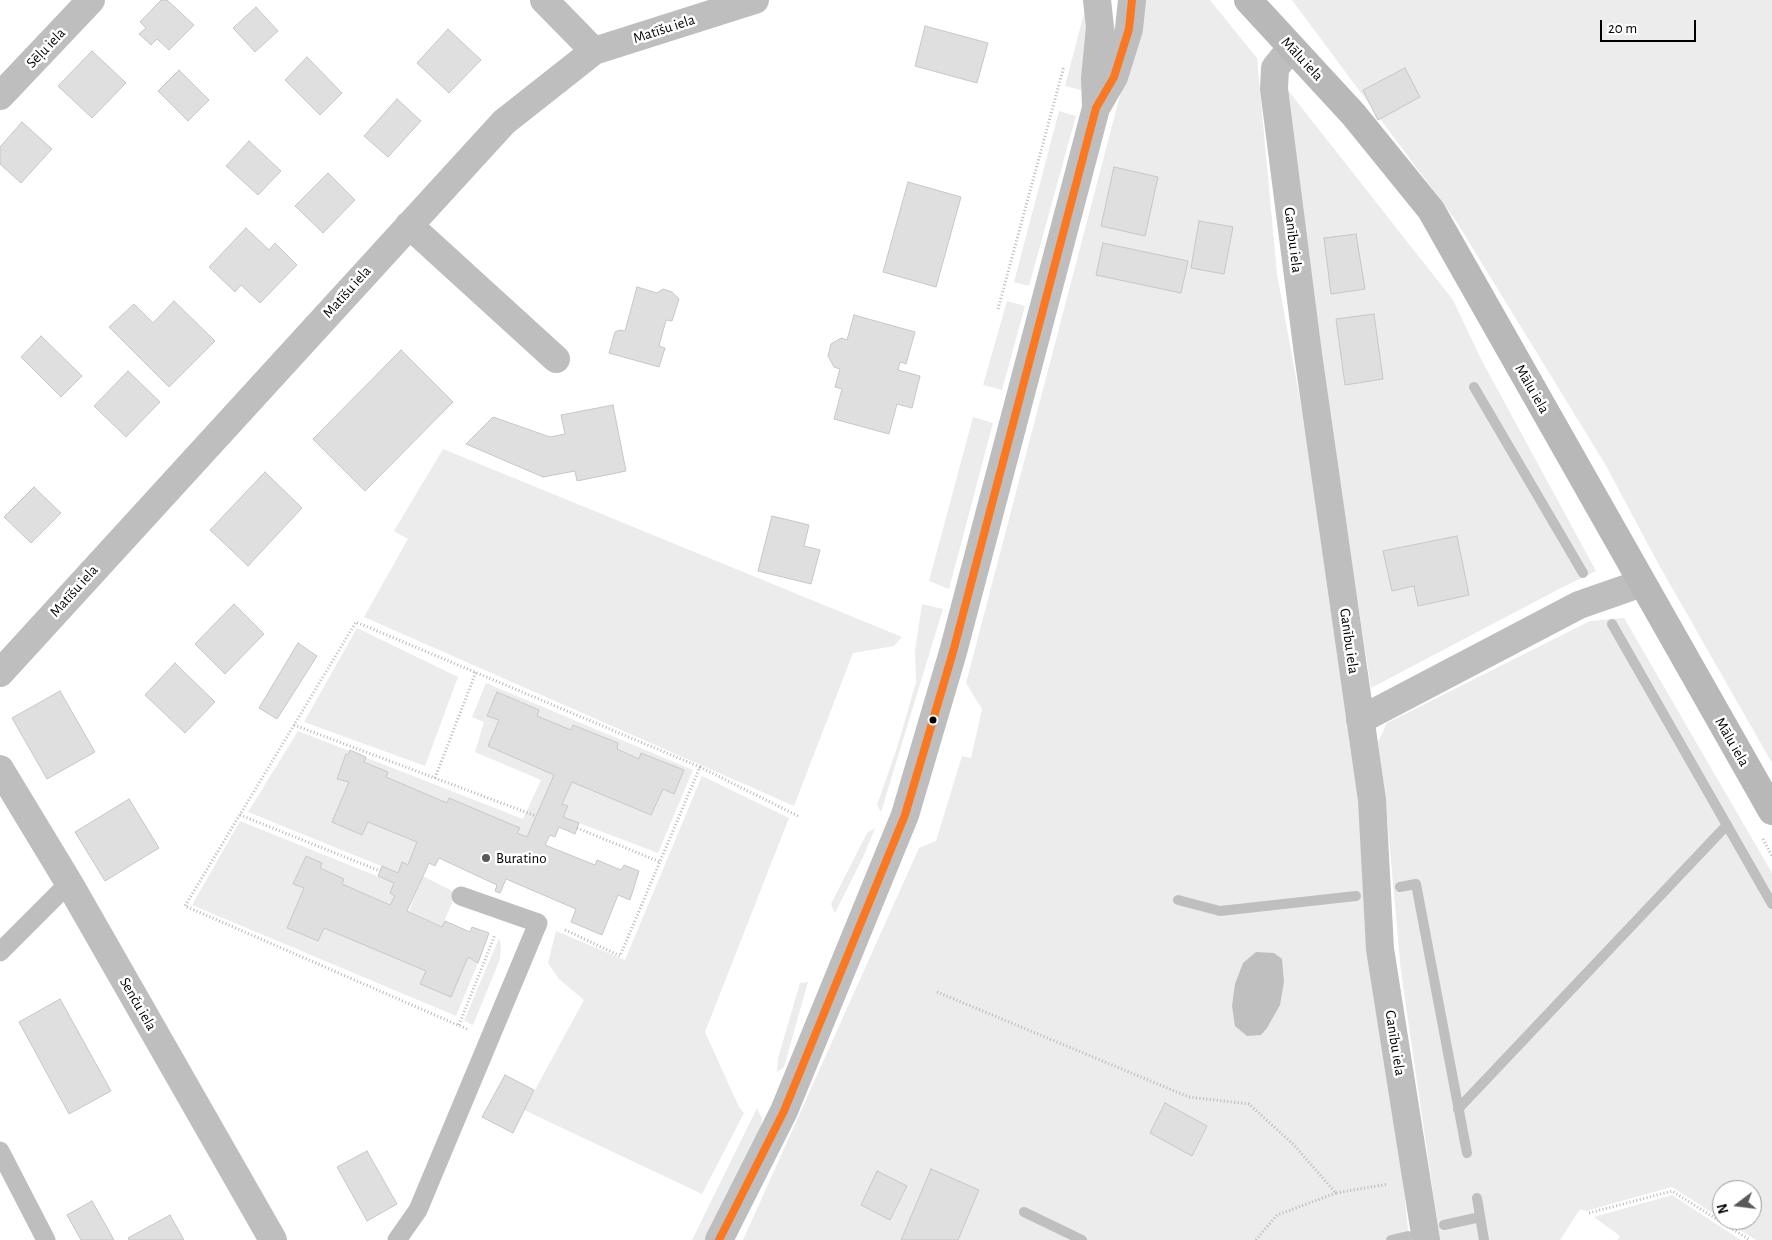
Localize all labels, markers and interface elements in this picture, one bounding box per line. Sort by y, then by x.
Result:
scale bar [1602,10,1698,42]
street label: Matīšu iela [631,11,697,47]
text: 20 m [1608,21,1637,36]
street label: Sēļu iela [23,24,69,72]
street label: Mālu iela [1277,33,1327,85]
street label: Ganību iela [1280,206,1306,274]
street label: Matīšu iela [319,262,375,322]
street label: Mālu iela [1511,361,1553,417]
street label: Matīšu iela [46,561,102,621]
street label: Ganību iela [1335,607,1363,675]
street label: Mālu iela [1711,714,1753,770]
unlabelled marker [928,715,938,725]
place label: Buratino [496,849,547,867]
marker: Buratino [480,852,492,864]
street label: Senču iela [116,974,160,1034]
street label: Ganību iela [1381,1009,1409,1077]
north arrow [1712,1180,1762,1230]
text: N [1715,1202,1732,1215]

